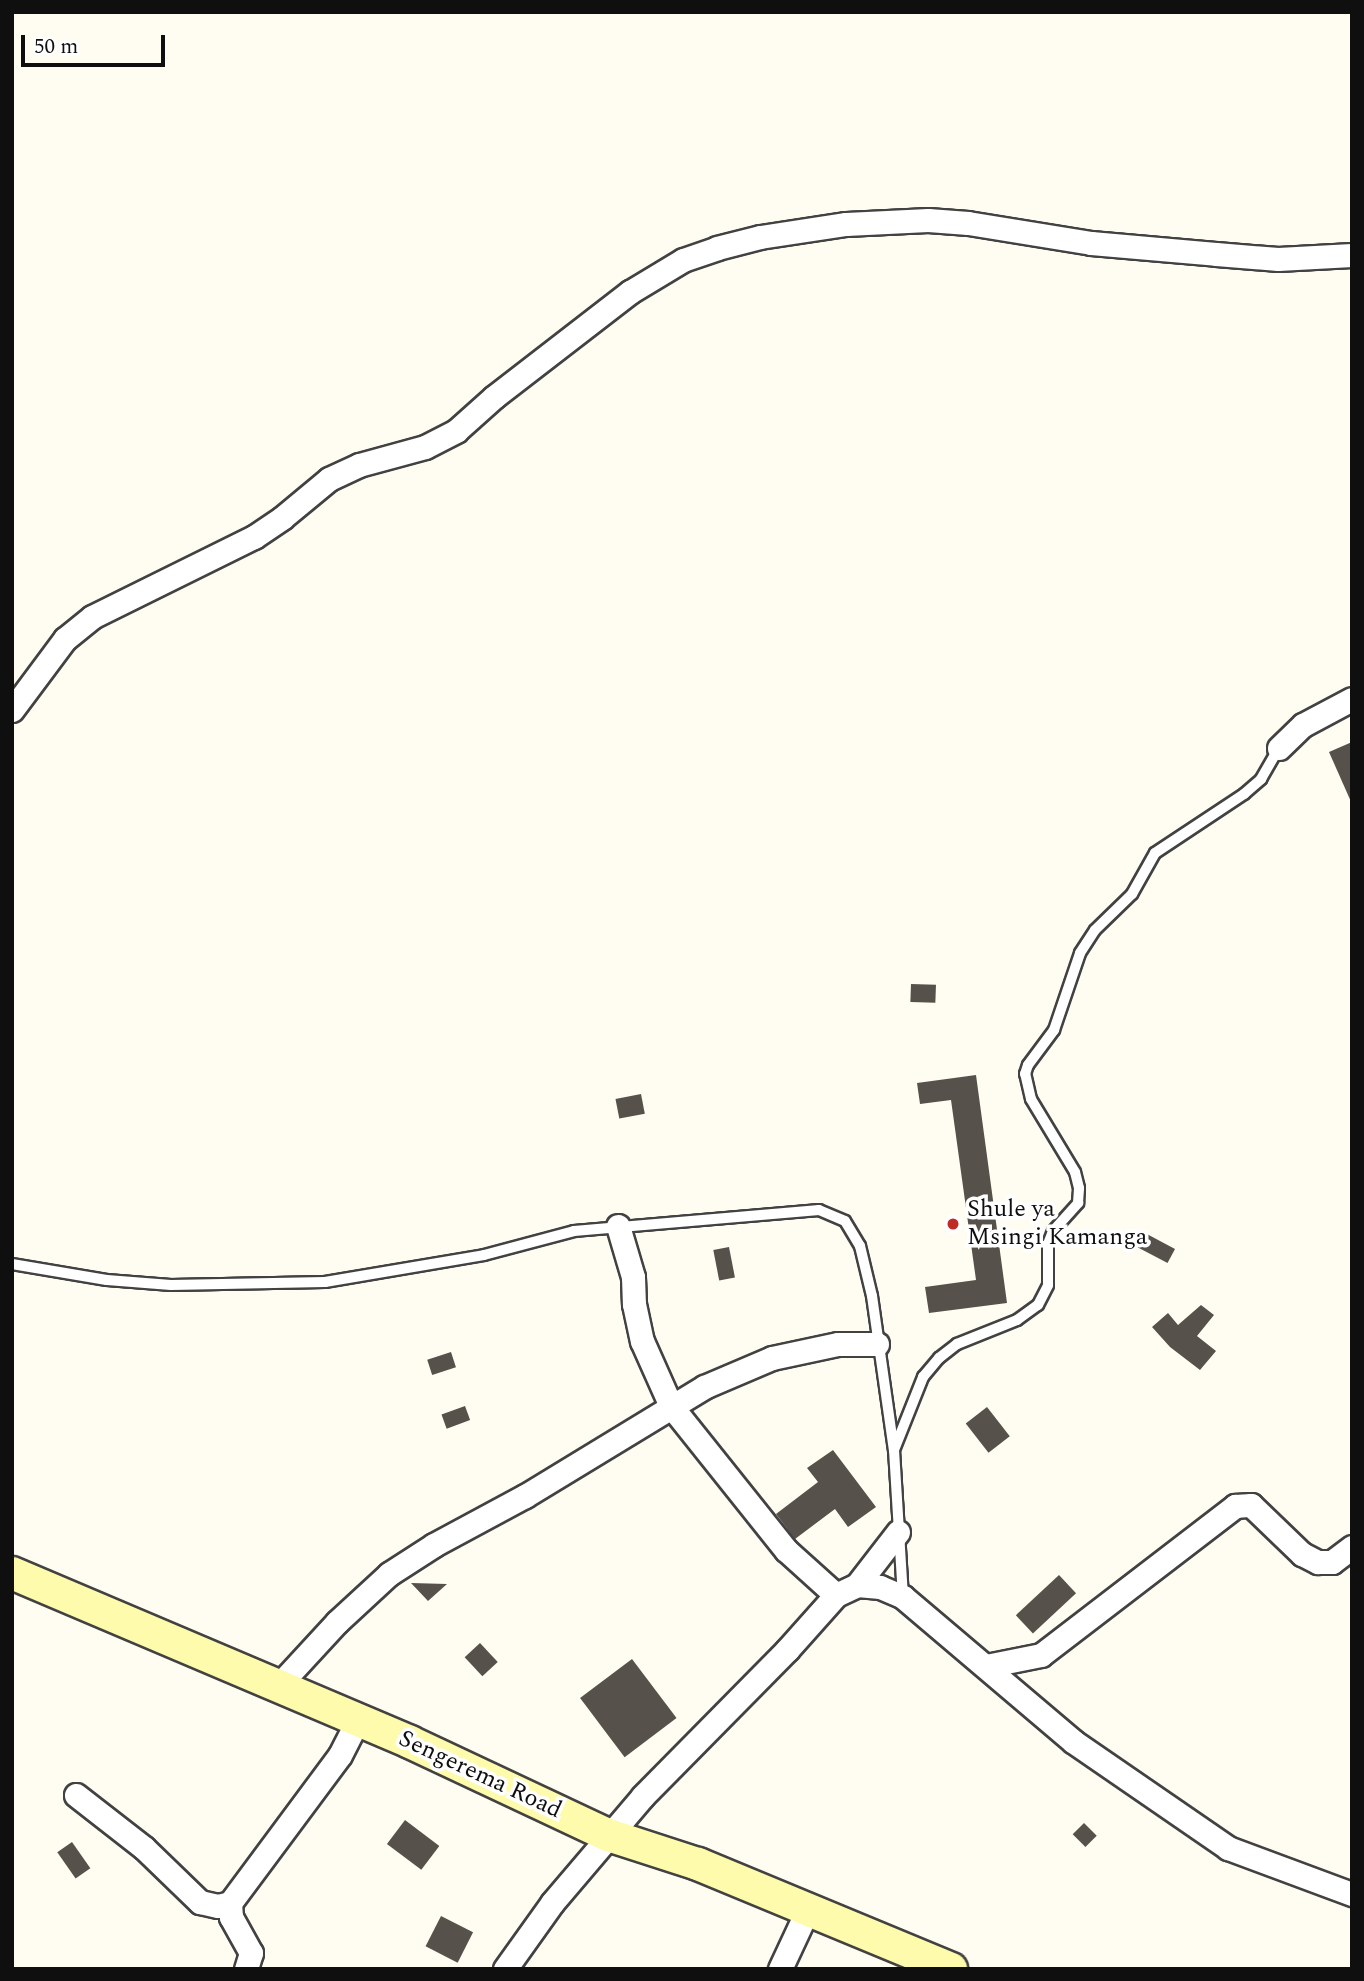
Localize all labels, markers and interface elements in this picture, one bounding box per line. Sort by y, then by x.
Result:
scale bar [24,21,168,65]
text: 50 m [34,31,78,63]
place label: Shule ya Msingi Kamanga [967,1196,1148,1252]
marker: Shule ya Msingi Kamanga [945,1216,961,1232]
street label: Sengerema Road [394,1725,566,1825]

